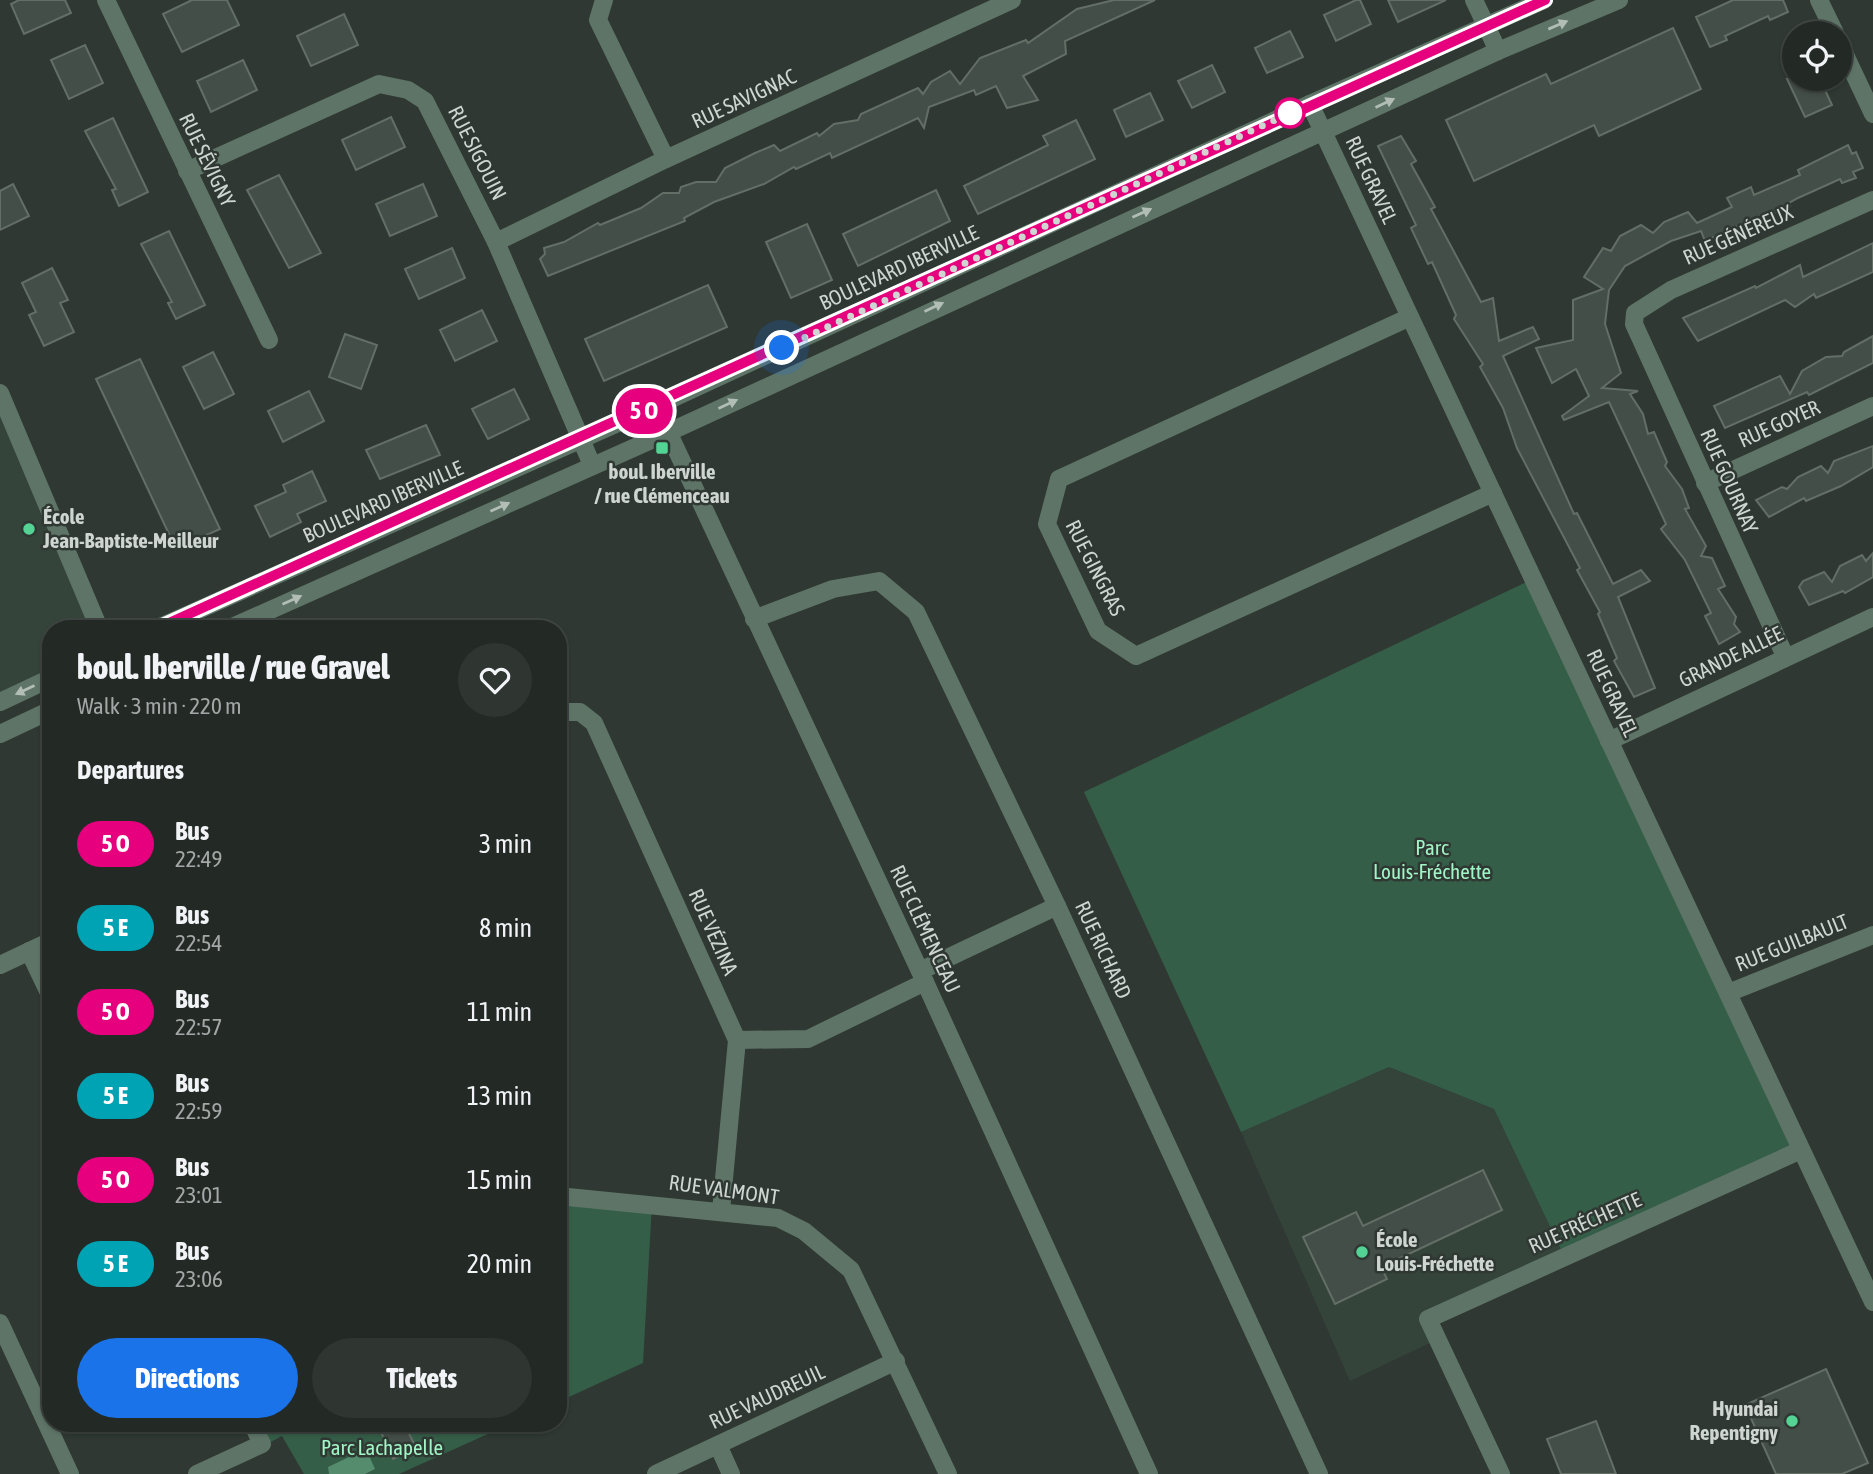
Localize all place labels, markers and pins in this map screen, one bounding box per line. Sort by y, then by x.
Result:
unlabelled marker [1275,98,1305,128]
marker: boul. Iberville / rue Clémenceau [654,440,670,456]
place label: boul. Iberville / rue Clémenceau [594,459,730,507]
place label: École Jean-Baptiste-Meilleur [42,504,219,552]
marker: École Jean-Baptiste-Meilleur [21,521,37,537]
place label: École Louis-Fréchette [1376,1227,1494,1275]
marker: École Louis-Fréchette [1354,1244,1370,1260]
place label: Hyundai Repentigny [1690,1396,1778,1444]
marker: Hyundai Repentigny [1784,1413,1800,1429]

